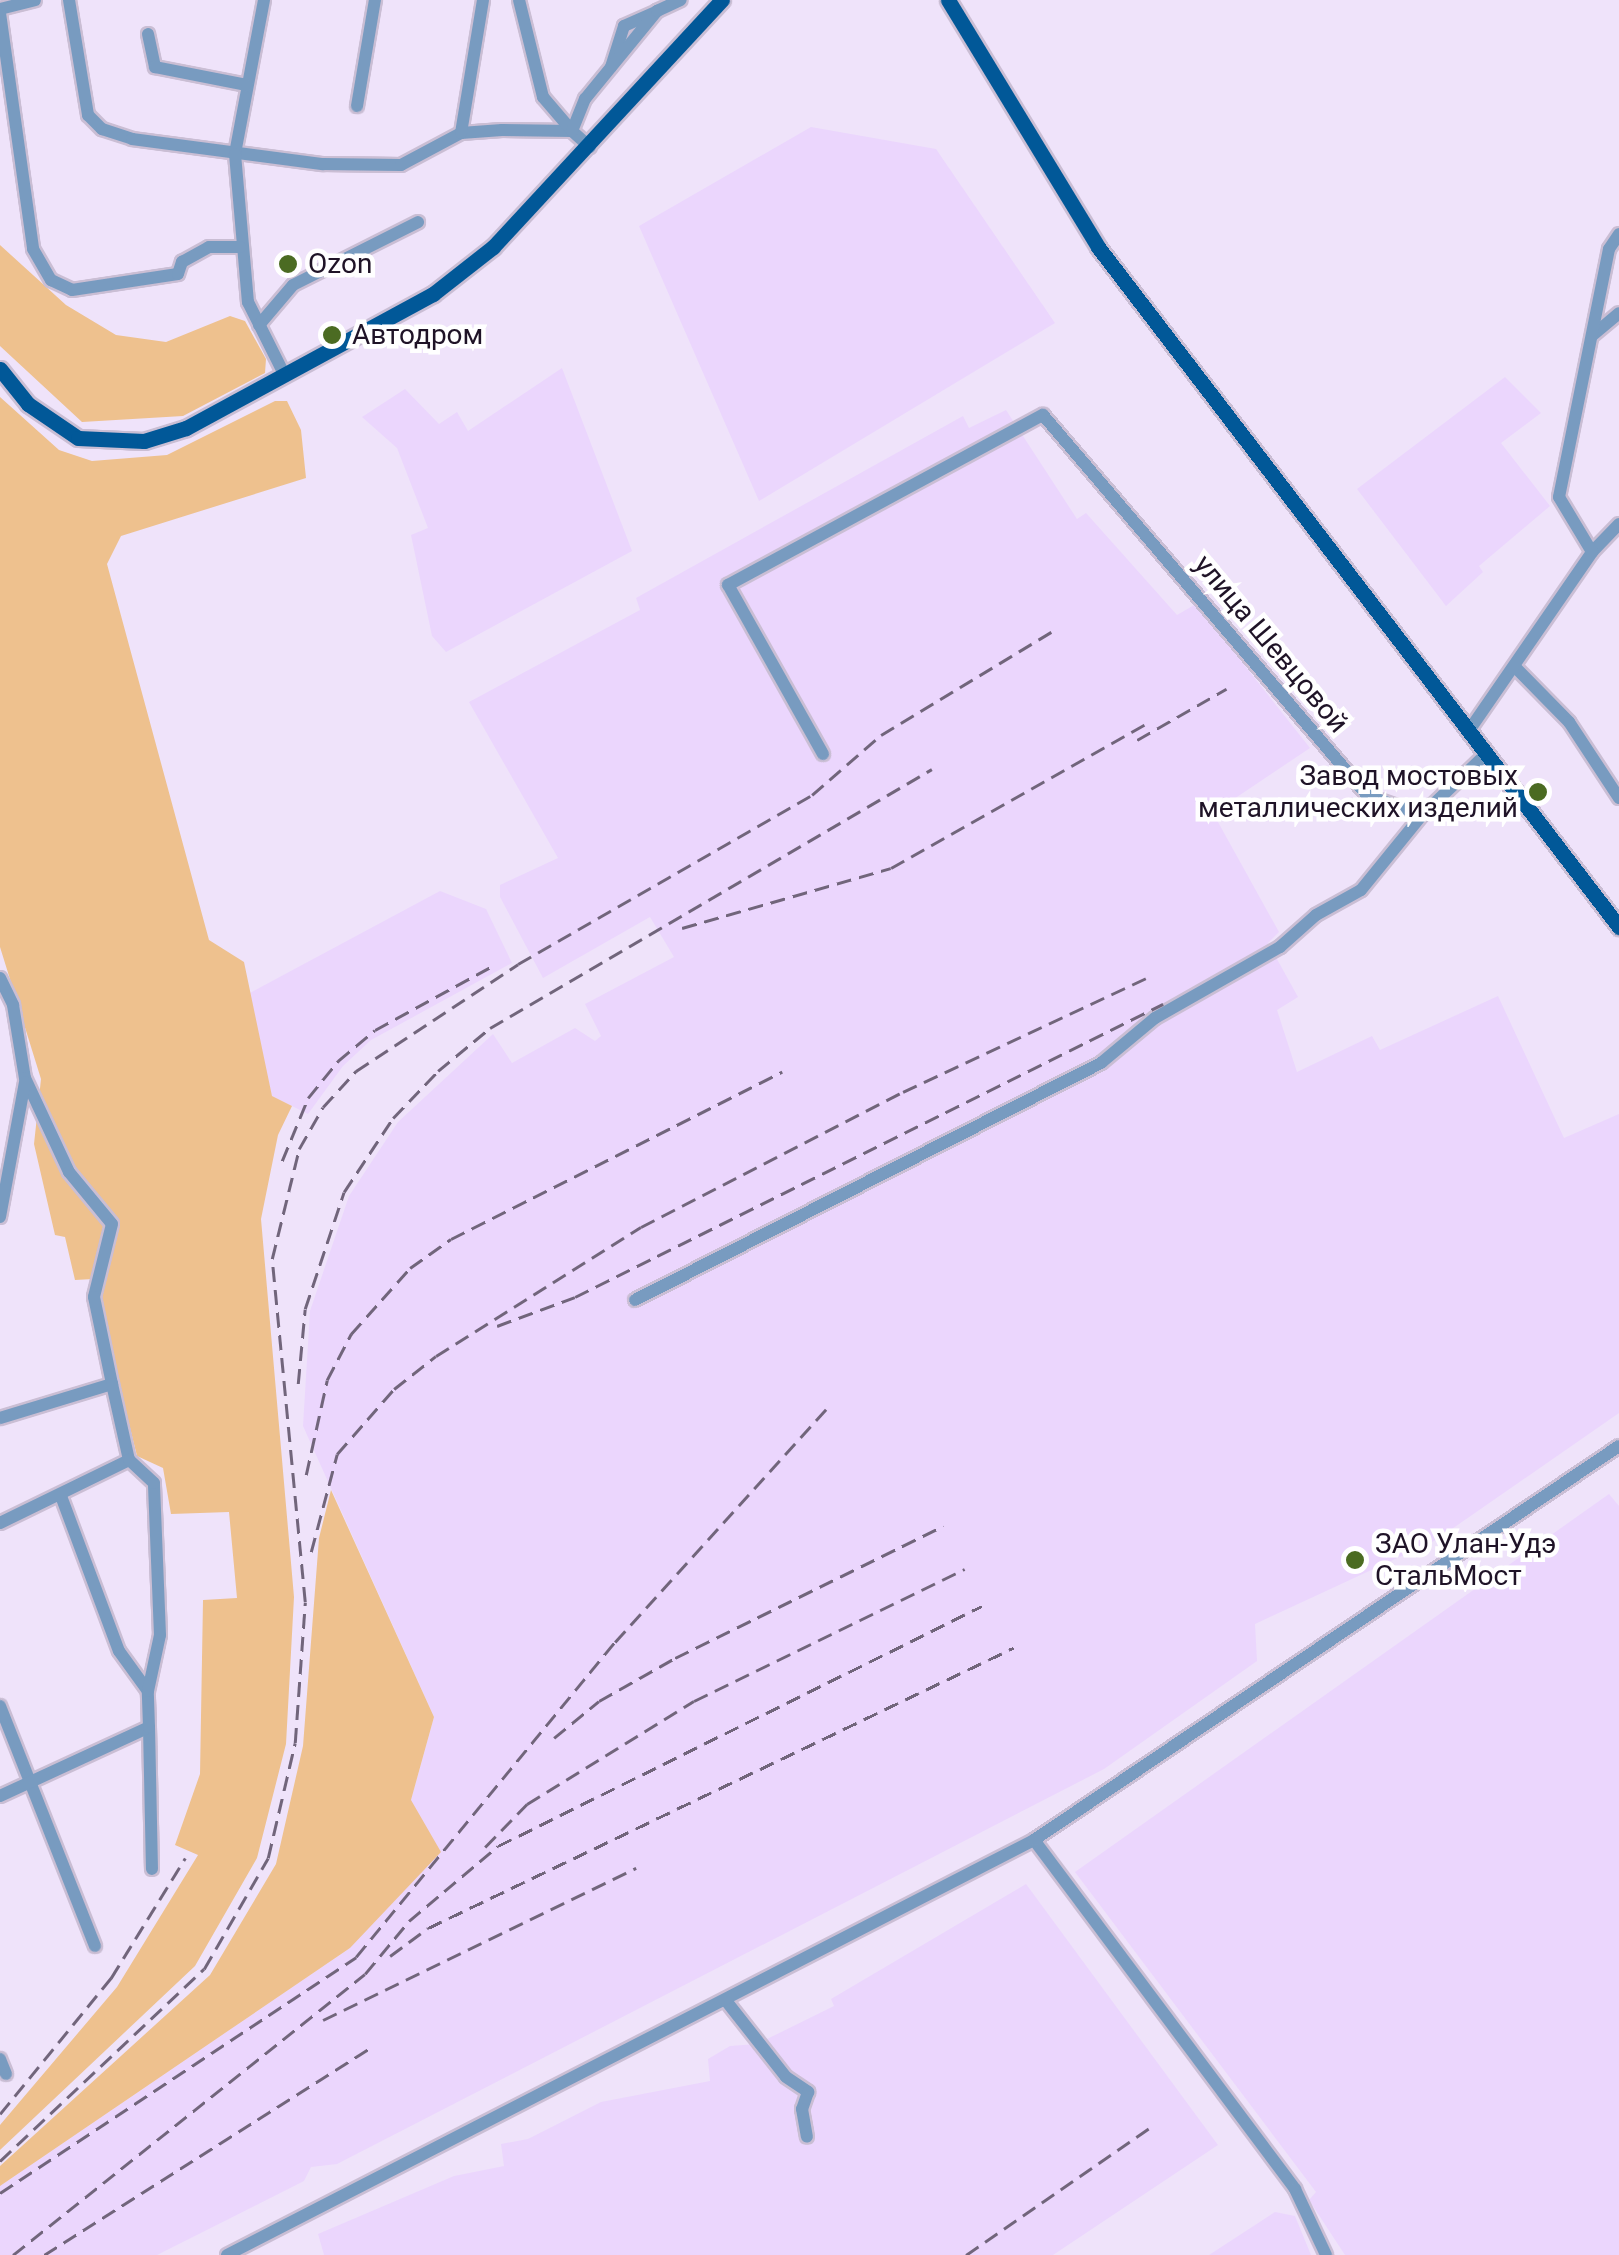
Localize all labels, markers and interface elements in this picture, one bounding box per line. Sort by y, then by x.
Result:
place label: Ozon [308,247,372,281]
marker: Ozon [277,253,299,275]
place label: Автодром [352,318,483,352]
marker: Автодром [321,324,343,346]
street label: улица Шевцовой [1187,548,1355,740]
place label: Завод мостовых металлических изделий [1198,759,1518,825]
marker: Завод мостовых металлических изделий [1527,781,1549,803]
place label: ЗАО Улан-Удэ СтальМост [1375,1527,1556,1593]
marker: ЗАО Улан-Удэ СтальМост [1344,1549,1366,1571]

